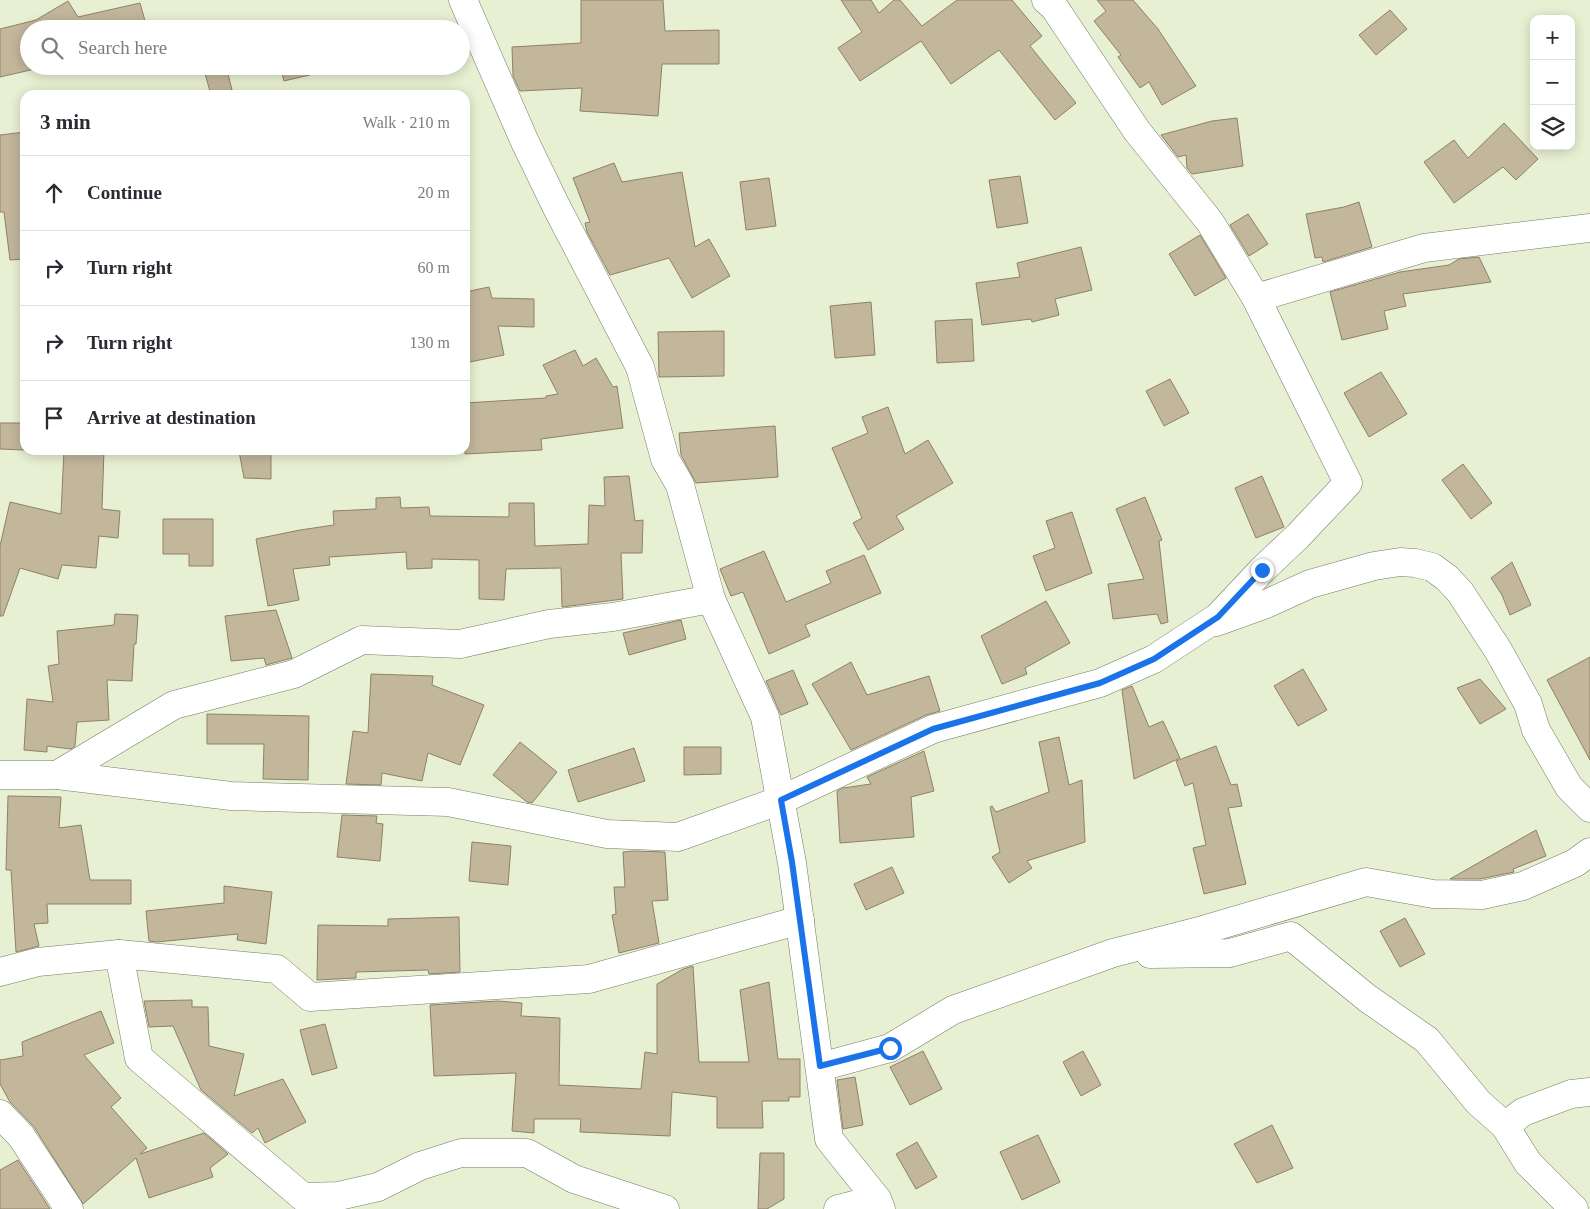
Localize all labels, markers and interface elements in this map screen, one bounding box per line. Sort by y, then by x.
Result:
map controls [1530,15,1575,150]
button: + [1530,15,1575,60]
search box [20,20,470,75]
icon: search [38,34,66,62]
text: Search here [78,37,167,58]
button: − [1530,60,1575,105]
button: layers [1530,105,1575,150]
text: 3 min [40,110,91,134]
text: Walk · 210 m [363,114,450,131]
icon: ahead [40,179,68,207]
text: Continue [87,182,162,203]
text: 20 m [418,184,450,201]
icon: right [40,254,68,282]
text: Turn right [87,257,172,278]
text: 60 m [418,259,450,276]
icon: right [40,329,68,357]
text: Turn right [87,332,172,353]
text: 130 m [410,334,450,351]
icon: arrive [40,404,68,432]
text: Arrive at destination [87,407,256,428]
route end [1251,559,1274,582]
route start [879,1037,902,1060]

